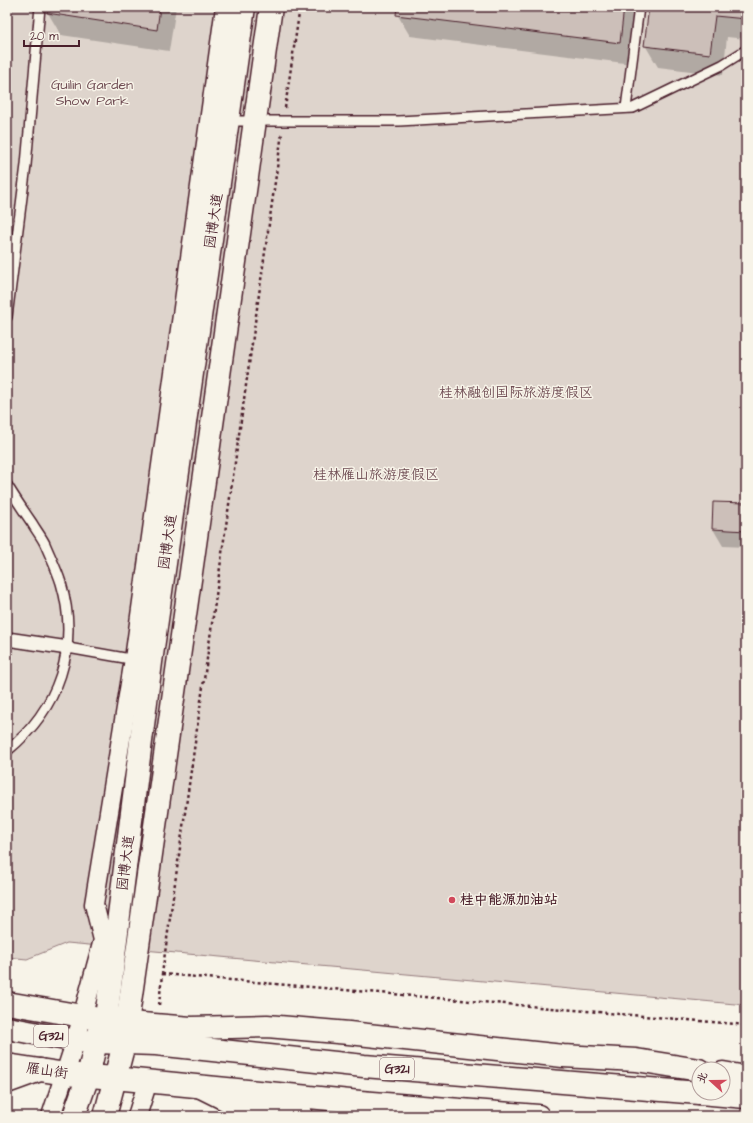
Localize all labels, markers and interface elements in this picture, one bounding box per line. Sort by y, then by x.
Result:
scale bar [24,22,79,48]
text: 20 m [30,28,59,45]
park label: Guilin Garden Show Park [51,75,133,111]
street label: 园博大道 [200,192,228,250]
park label: 桂林融创国际旅游度假区 [439,383,593,403]
park label: 桂林雁山旅游度假区 [313,465,439,485]
street label: 园博大道 [154,513,182,571]
street label: 园博大道 [113,834,139,892]
place label: 桂中能源加油站 [460,890,558,910]
marker: 桂中能源加油站 [447,895,457,905]
road number: G321 [34,1025,68,1047]
street label: 雁山街 [25,1058,69,1084]
road number: G321 [380,1058,414,1080]
north arrow [691,1061,731,1101]
text: 北 [693,1070,711,1085]

